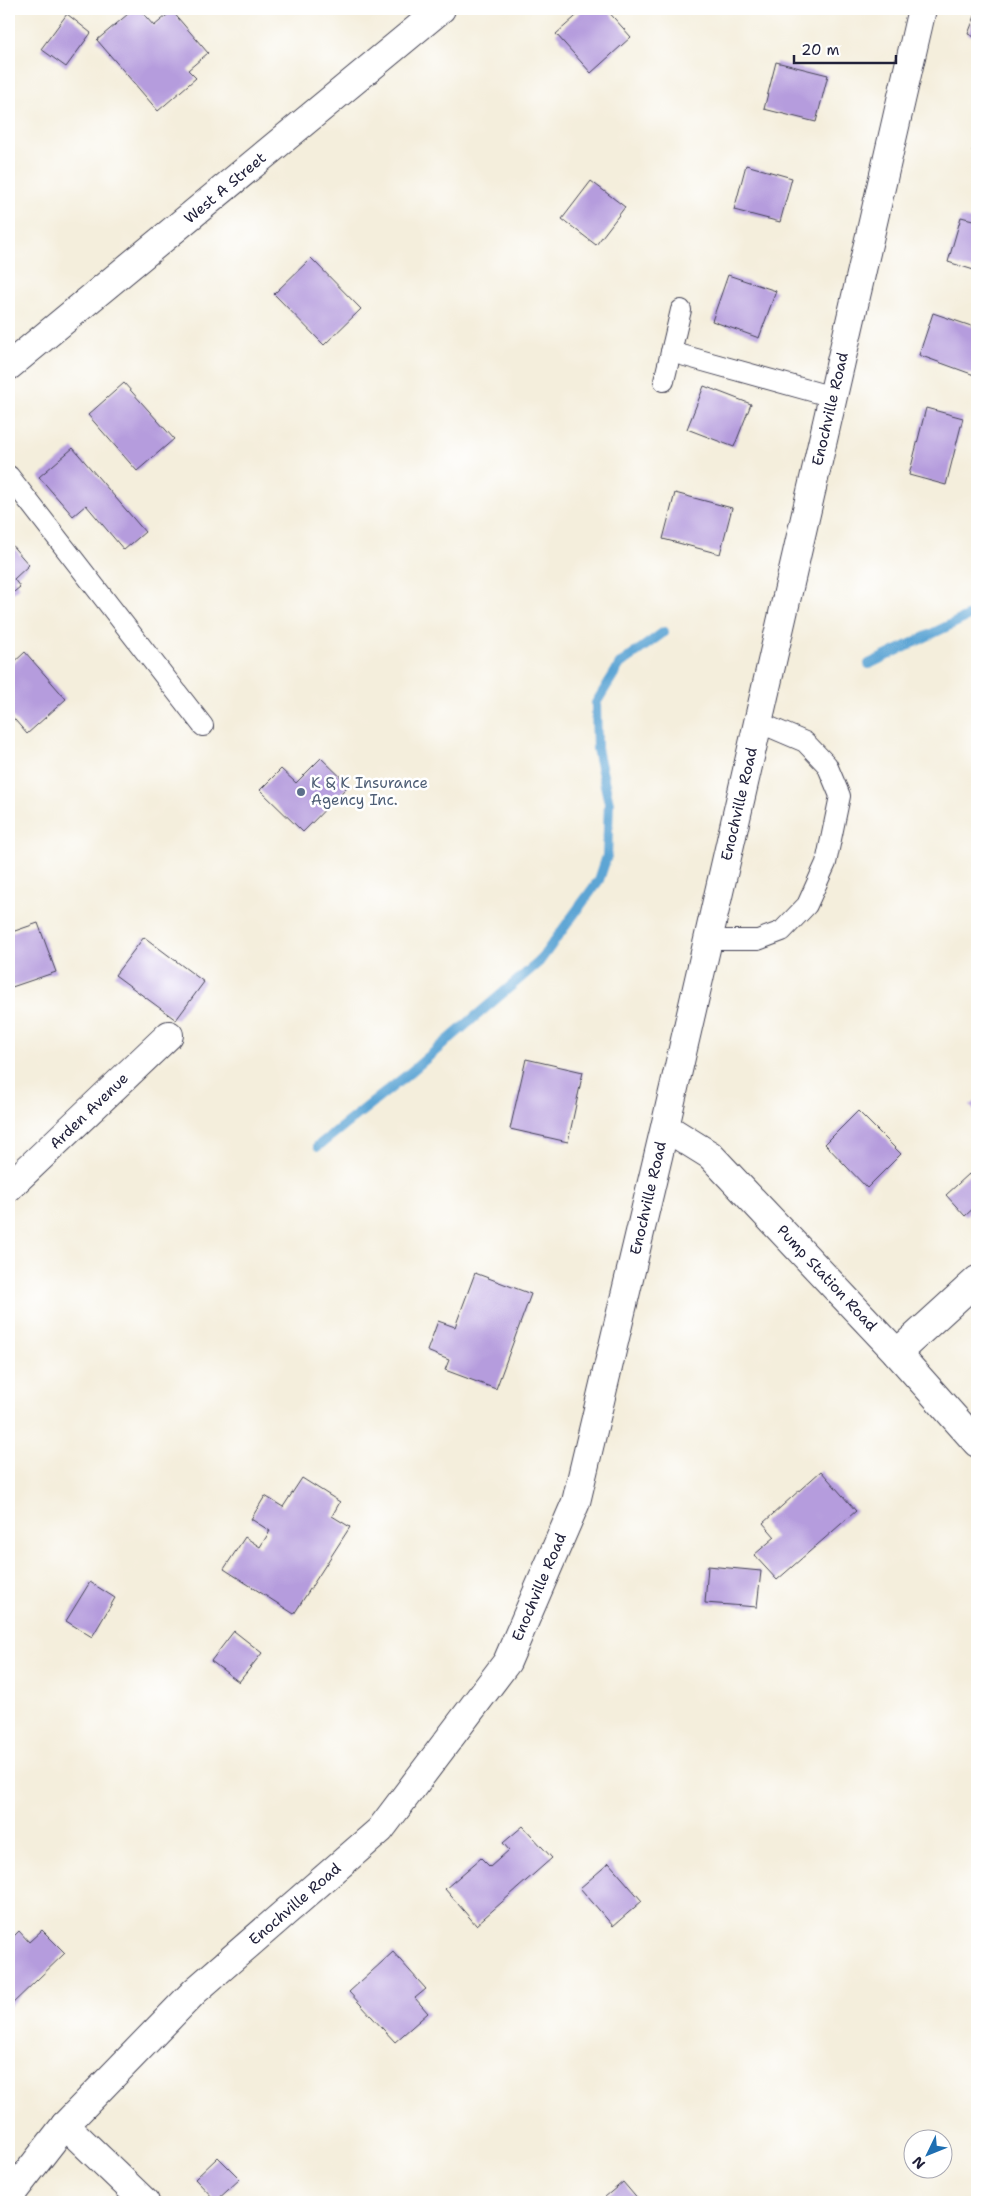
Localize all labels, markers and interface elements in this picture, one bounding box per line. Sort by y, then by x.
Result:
scale bar [794,32,896,64]
text: 20 m [801,40,840,60]
street label: West A Street [180,148,270,228]
street label: Enochville Road [807,350,853,468]
street label: Enochville Road [716,745,762,863]
place label: K & K Insurance Agency Inc. [311,773,428,810]
marker: K & K Insurance Agency Inc. [295,786,307,798]
street label: Arden Avenue [45,1068,133,1154]
street label: Enochville Road [625,1139,671,1257]
street label: Pump Station Road [772,1221,882,1336]
street label: Enochville Road [507,1529,571,1644]
street label: Enochville Road [245,1858,346,1950]
north arrow [904,2128,954,2178]
text: N [908,2153,929,2173]

